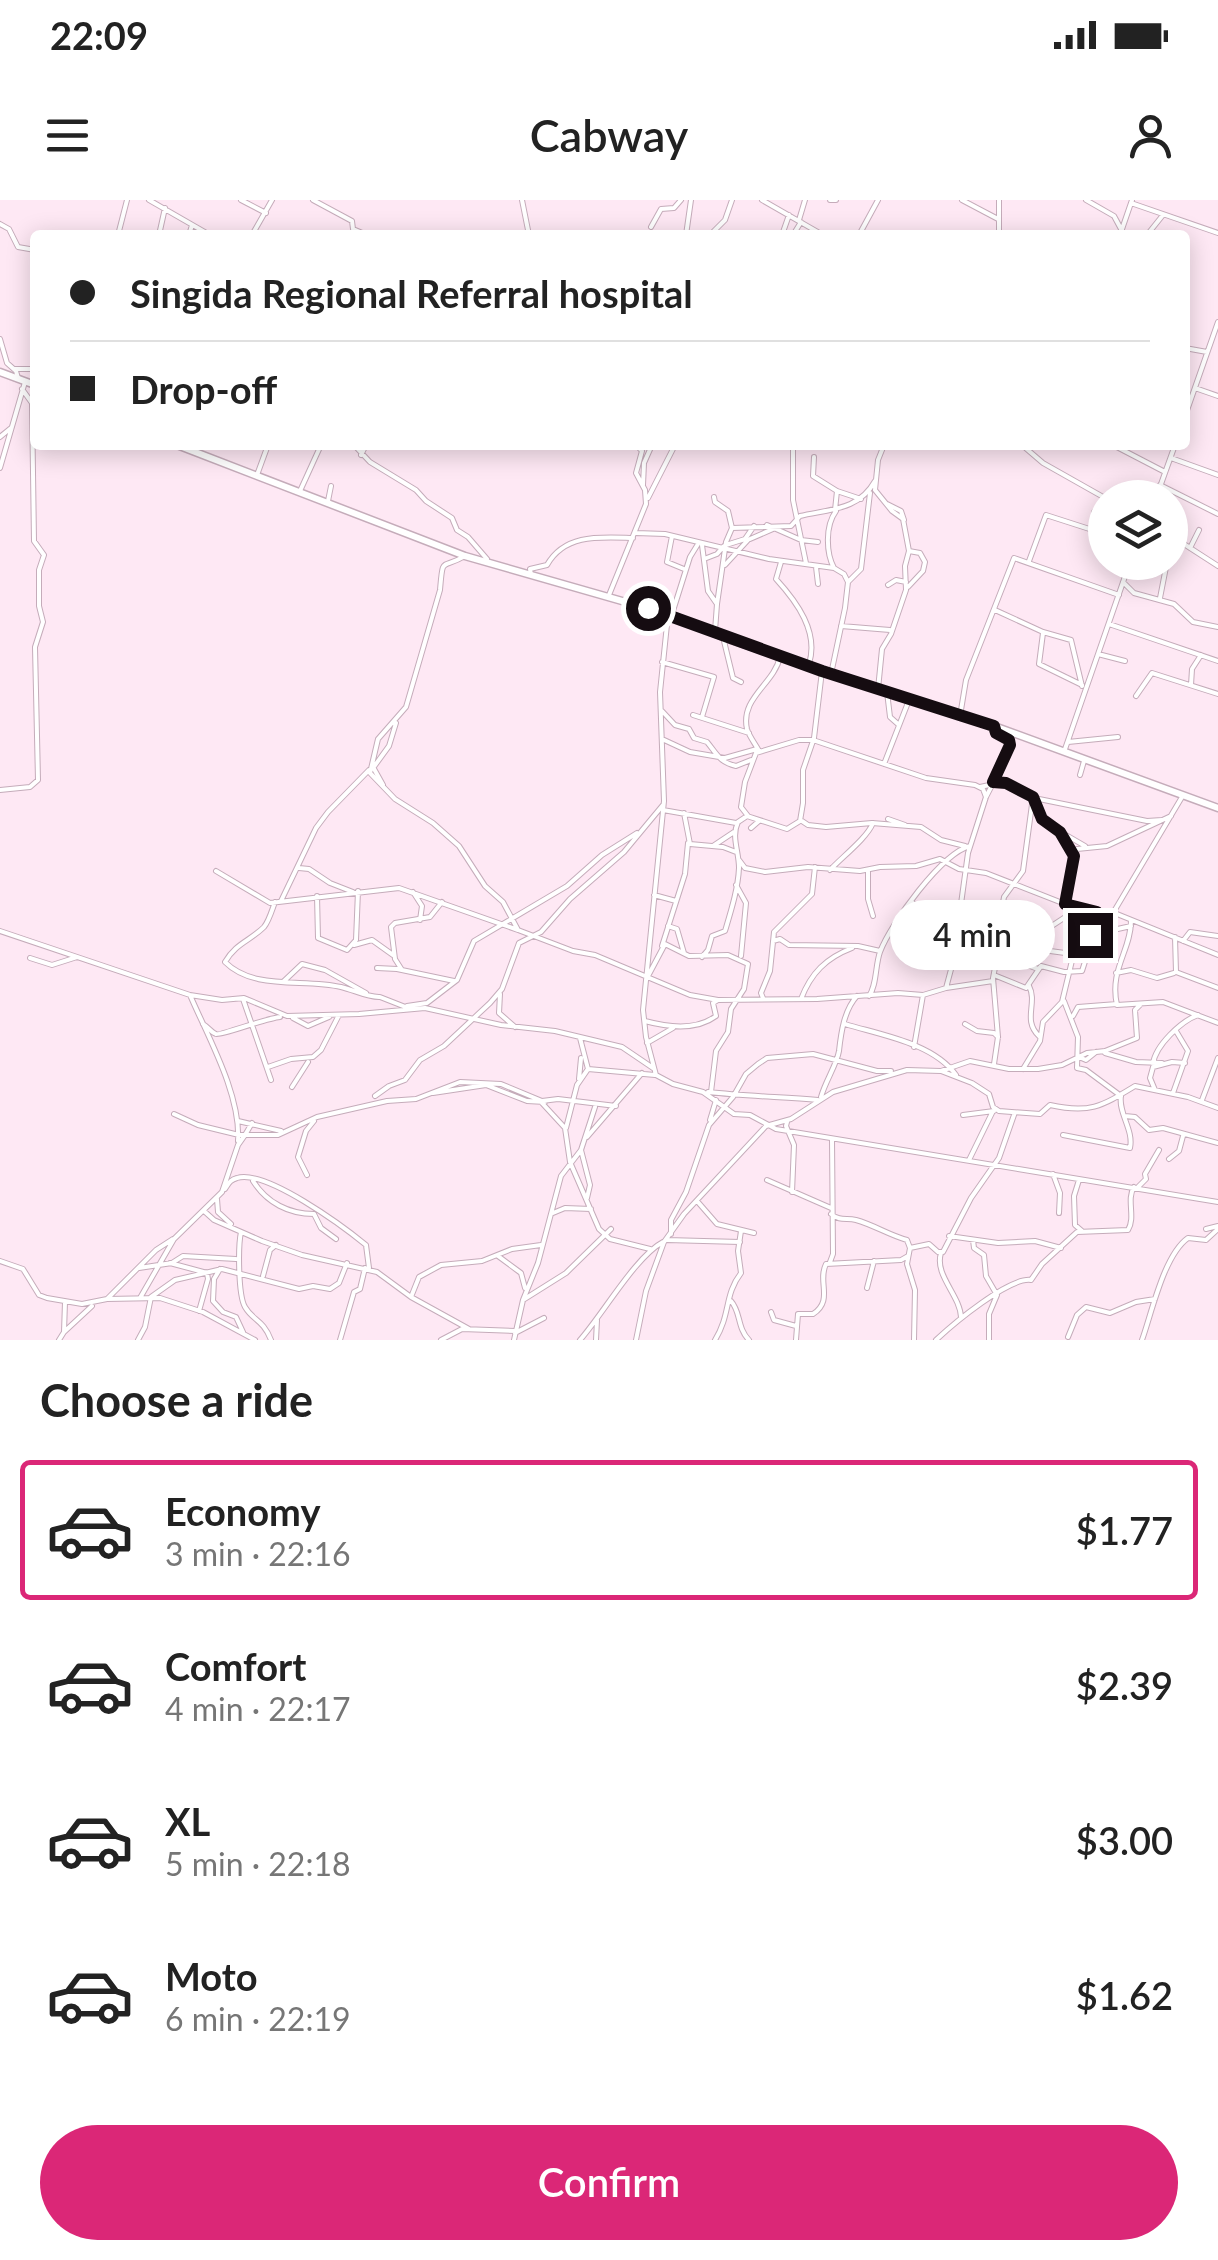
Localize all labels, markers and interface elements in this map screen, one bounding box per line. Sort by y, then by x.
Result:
text: 22:09 [50,12,148,58]
icon: menu [40,108,95,163]
text: Cabway [530,108,688,162]
icon: person [1123,108,1178,163]
text: Singida Regional Referral hospital [130,270,693,316]
text: Drop-off [130,366,277,412]
map controls [1088,480,1188,580]
button: layers [1088,480,1188,580]
route start [626,586,671,631]
callout: 4 min [890,900,1055,970]
route end [1068,913,1113,958]
text: 4 min [933,915,1012,954]
text: Choose a ride [40,1373,313,1427]
icon: car [45,1485,135,1575]
text: Economy [165,1488,320,1534]
text: $1.77 [1076,1507,1173,1553]
text: 3 min · 22:16 [165,1534,351,1573]
icon: car [45,1640,135,1730]
text: Comfort [165,1643,306,1689]
text: $2.39 [1076,1662,1173,1708]
text: 4 min · 22:17 [165,1689,351,1728]
icon: car [45,1795,135,1885]
text: XL [165,1798,210,1844]
text: $3.00 [1076,1817,1173,1863]
text: 5 min · 22:18 [165,1844,351,1883]
icon: car [45,1950,135,2040]
text: Moto [165,1953,258,1999]
text: $1.62 [1076,1972,1173,2018]
text: 6 min · 22:19 [165,1999,351,2038]
button: Confirm [40,2125,1178,2240]

